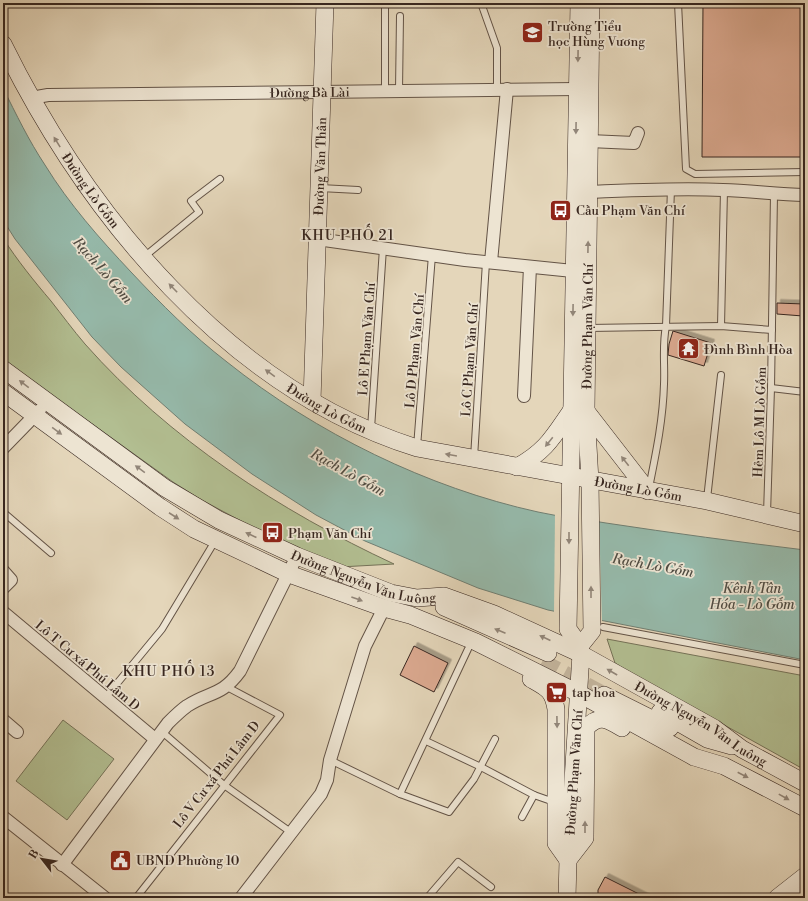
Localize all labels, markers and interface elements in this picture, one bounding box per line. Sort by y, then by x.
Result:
place label: Trường Tiểu học Hùng Vương [548,19,645,50]
school or university icon: Trường Tiểu học Hùng Vương [520,20,546,46]
one-way arrow [575,50,581,63]
street label: Đường Bà Lài [270,85,350,101]
street label: Đường Văn Thân [311,117,330,216]
one-way arrow [573,122,580,134]
one-way arrow [53,137,61,148]
street label: Đường Lò Gốm [58,150,123,232]
bus stop icon: Cầu Phạm Văn Chí [548,197,574,223]
place label: Cầu Phạm Văn Chí [576,203,686,219]
district label: KHU PHỐ 21 [301,223,395,245]
water label: Rạch Lò Gốm [68,233,136,308]
one-way arrow [585,241,592,253]
street label: Đường Phạm Văn Chí [579,263,597,389]
street label: Lô E Phạm Văn Chí [355,281,379,396]
one-way arrow [168,283,177,293]
street label: Lô D Phạm Văn Chí [402,292,428,409]
street label: Lô C Phạm Văn Chí [458,302,482,417]
one-way arrow [569,304,576,316]
temple icon: Đình Bình Hòa [675,336,701,362]
place label: Đình Bình Hòa [704,342,793,358]
street label: Hẻm Lô M Lò Gốm [750,366,770,478]
one-way arrow [265,369,275,377]
one-way arrow [18,380,29,388]
street label: Đường Lò Gốm [283,380,370,437]
one-way arrow [52,427,62,435]
one-way arrow [544,437,553,448]
water label: Rạch Lò Gốm [306,445,388,501]
one-way arrow [445,452,457,458]
one-way arrow [620,455,629,466]
one-way arrow [134,465,145,474]
street label: Đường Lò Gốm [593,474,684,505]
one-way arrow [169,512,179,520]
bus stop icon: Phạm Văn Chí [260,520,286,546]
place label: Phạm Văn Chí [288,526,372,542]
one-way arrow [246,532,257,538]
one-way arrow [566,532,572,545]
street label: Đường Nguyễn Văn Luông [288,547,437,607]
water label: Rạch Lò Gốm [610,550,696,582]
water label: Kênh Tân Hóa - Lò Gốm [708,580,795,614]
one-way arrow [588,585,594,598]
one-way arrow [351,596,363,602]
street label: Lô T Cư xá Phú Lâm D [32,617,143,714]
one-way arrow [494,628,505,634]
one-way arrow [539,635,551,641]
district label: KHU PHỐ 13 [122,659,216,681]
one-way arrow [606,669,618,676]
street label: Đường Nguyễn Văn Luông [632,678,770,770]
supermarket icon: tap hoa [543,679,569,705]
place label: tap hoa [572,685,616,701]
street label: Đường Phạm Văn Chí [563,708,587,835]
one-way arrow [553,716,560,728]
street label: Lô V Cư xá Phú Lâm D [170,718,264,831]
one-way arrow [737,772,749,778]
one-way arrow [778,793,790,800]
one-way arrow [582,820,588,833]
north arrow [22,839,62,879]
text: B [26,847,42,862]
public building icon: UBND Phường 10 [107,847,133,873]
place label: UBND Phường 10 [136,853,240,869]

